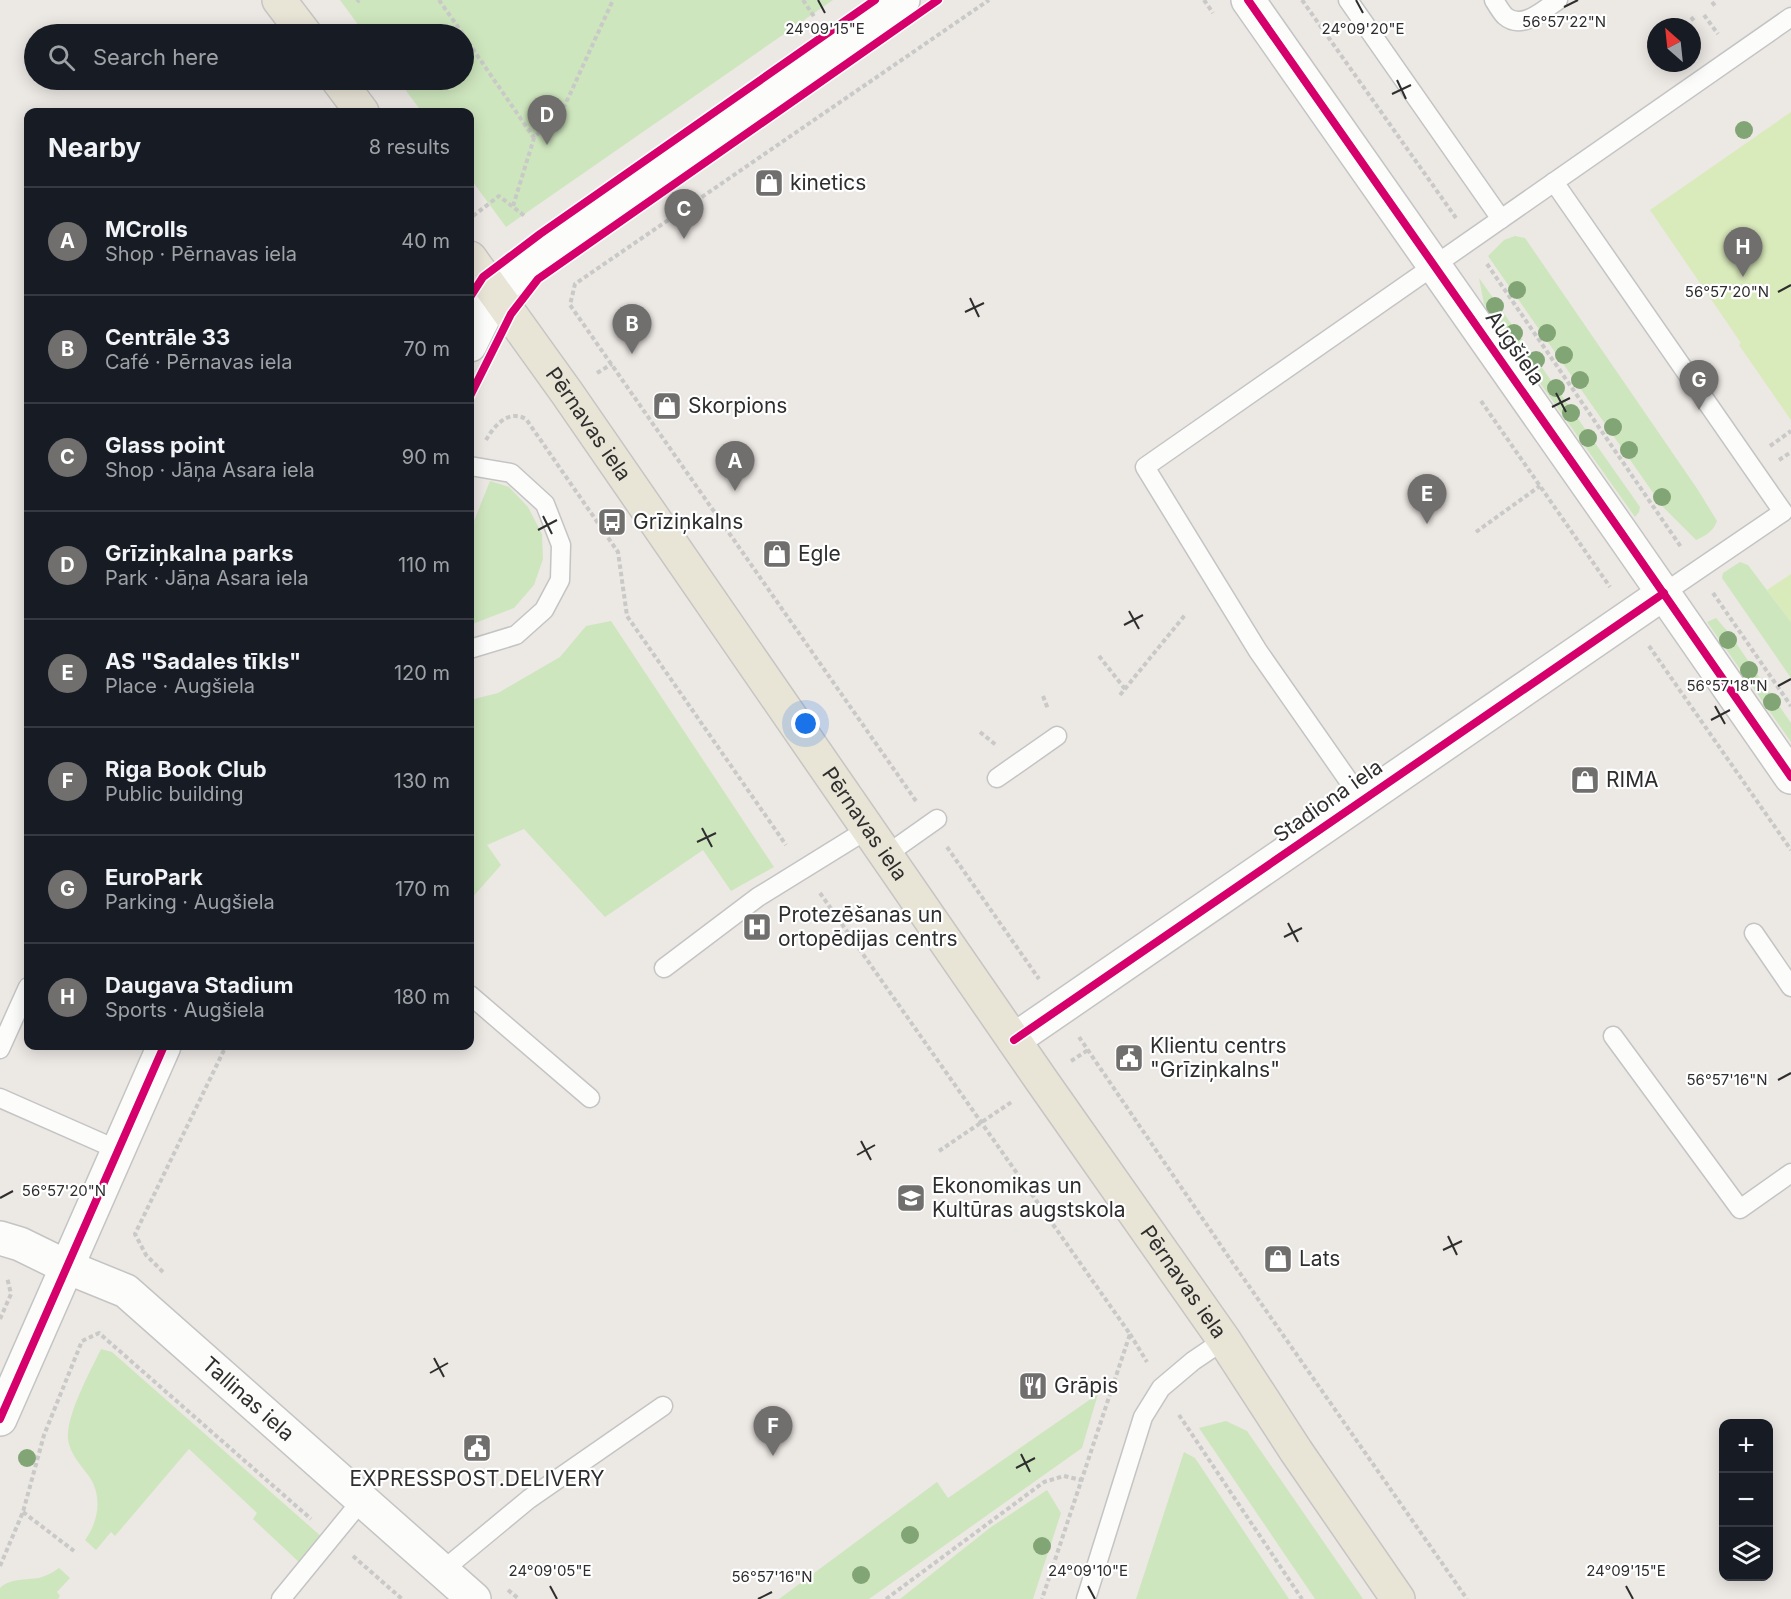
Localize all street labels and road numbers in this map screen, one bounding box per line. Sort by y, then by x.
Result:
street label: Augšiela [1481,306,1550,390]
street label: Pērnavas iela [541,362,637,485]
street label: Stadiona iela [1268,754,1387,847]
street label: Pērnavas iela [817,762,913,885]
street label: Pērnavas iela [1135,1220,1232,1343]
street label: Tallinas iela [197,1351,300,1446]

